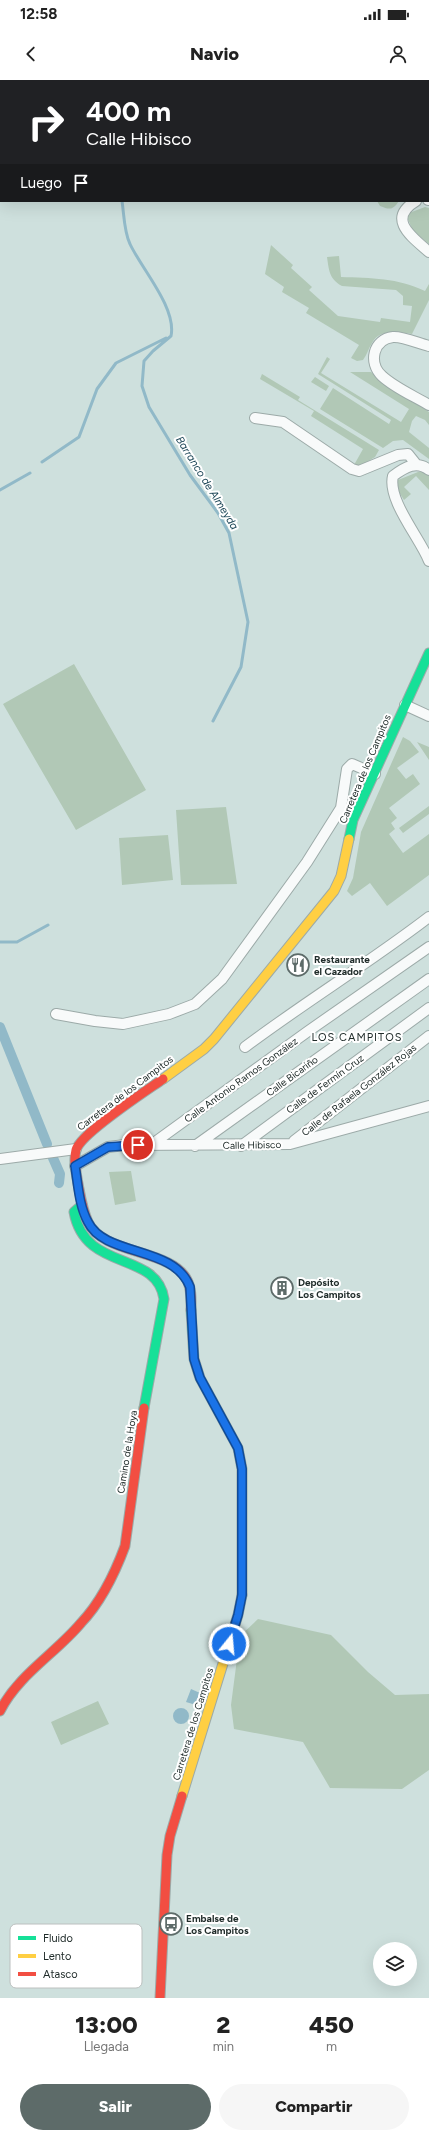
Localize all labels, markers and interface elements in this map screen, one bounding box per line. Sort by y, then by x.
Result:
text: 12:58 [20,5,57,23]
icon: back [20,43,42,65]
text: Navio [190,43,239,65]
icon: person [387,43,409,65]
text: 400 m [86,94,171,128]
icon: right [20,96,72,148]
text: Calle Hibisco [86,128,191,150]
icon: arrive [70,172,92,194]
text: Luego [20,174,62,192]
water label: Barranco de Almeyda [173,434,241,532]
street label: Carretera de los Campitos [336,712,394,825]
restaurant icon: Restaurante el Cazador [285,952,311,978]
place label: Restaurante el Cazador [314,953,370,978]
district label: LOS CAMPITOS [312,1031,402,1044]
street label: Calle Antonio Ramos González [182,1034,300,1126]
street label: Calle de Rafaela González Rojas [299,1041,419,1139]
street label: Calle de Fermín Cruz [284,1051,366,1116]
street label: Carretera de los Campitos [74,1052,176,1133]
street label: Calle Bicariño [264,1053,321,1099]
pin [121,1128,155,1162]
icon: arrive [127,1134,149,1156]
street label: Calle Hibisco [223,1138,282,1152]
building icon: Depósito Los Campitos [269,1275,295,1301]
place label: Depósito Los Campitos [298,1276,361,1301]
street label: Camino de la Hoya [114,1410,140,1494]
position arrow [208,1623,250,1665]
street label: Carretera de los Campitos [170,1666,216,1782]
bus stop icon: Embalse de Los Campitos [158,1911,184,1937]
place label: Embalse de Los Campitos [186,1912,249,1937]
legend [10,1924,142,1988]
text: Fluido [43,1932,73,1945]
map controls [373,1942,417,1986]
button: layers [373,1942,417,1986]
text: Lento [43,1950,71,1963]
text: Atasco [43,1968,78,1981]
text: 13:00 [75,2010,138,2039]
text: 2 [216,2010,230,2039]
text: 450 [309,2010,354,2039]
text: Llegada [84,2039,129,2054]
text: min [213,2039,234,2054]
text: m [326,2039,337,2054]
button: Salir [20,2084,211,2130]
button: Compartir [219,2084,409,2130]

